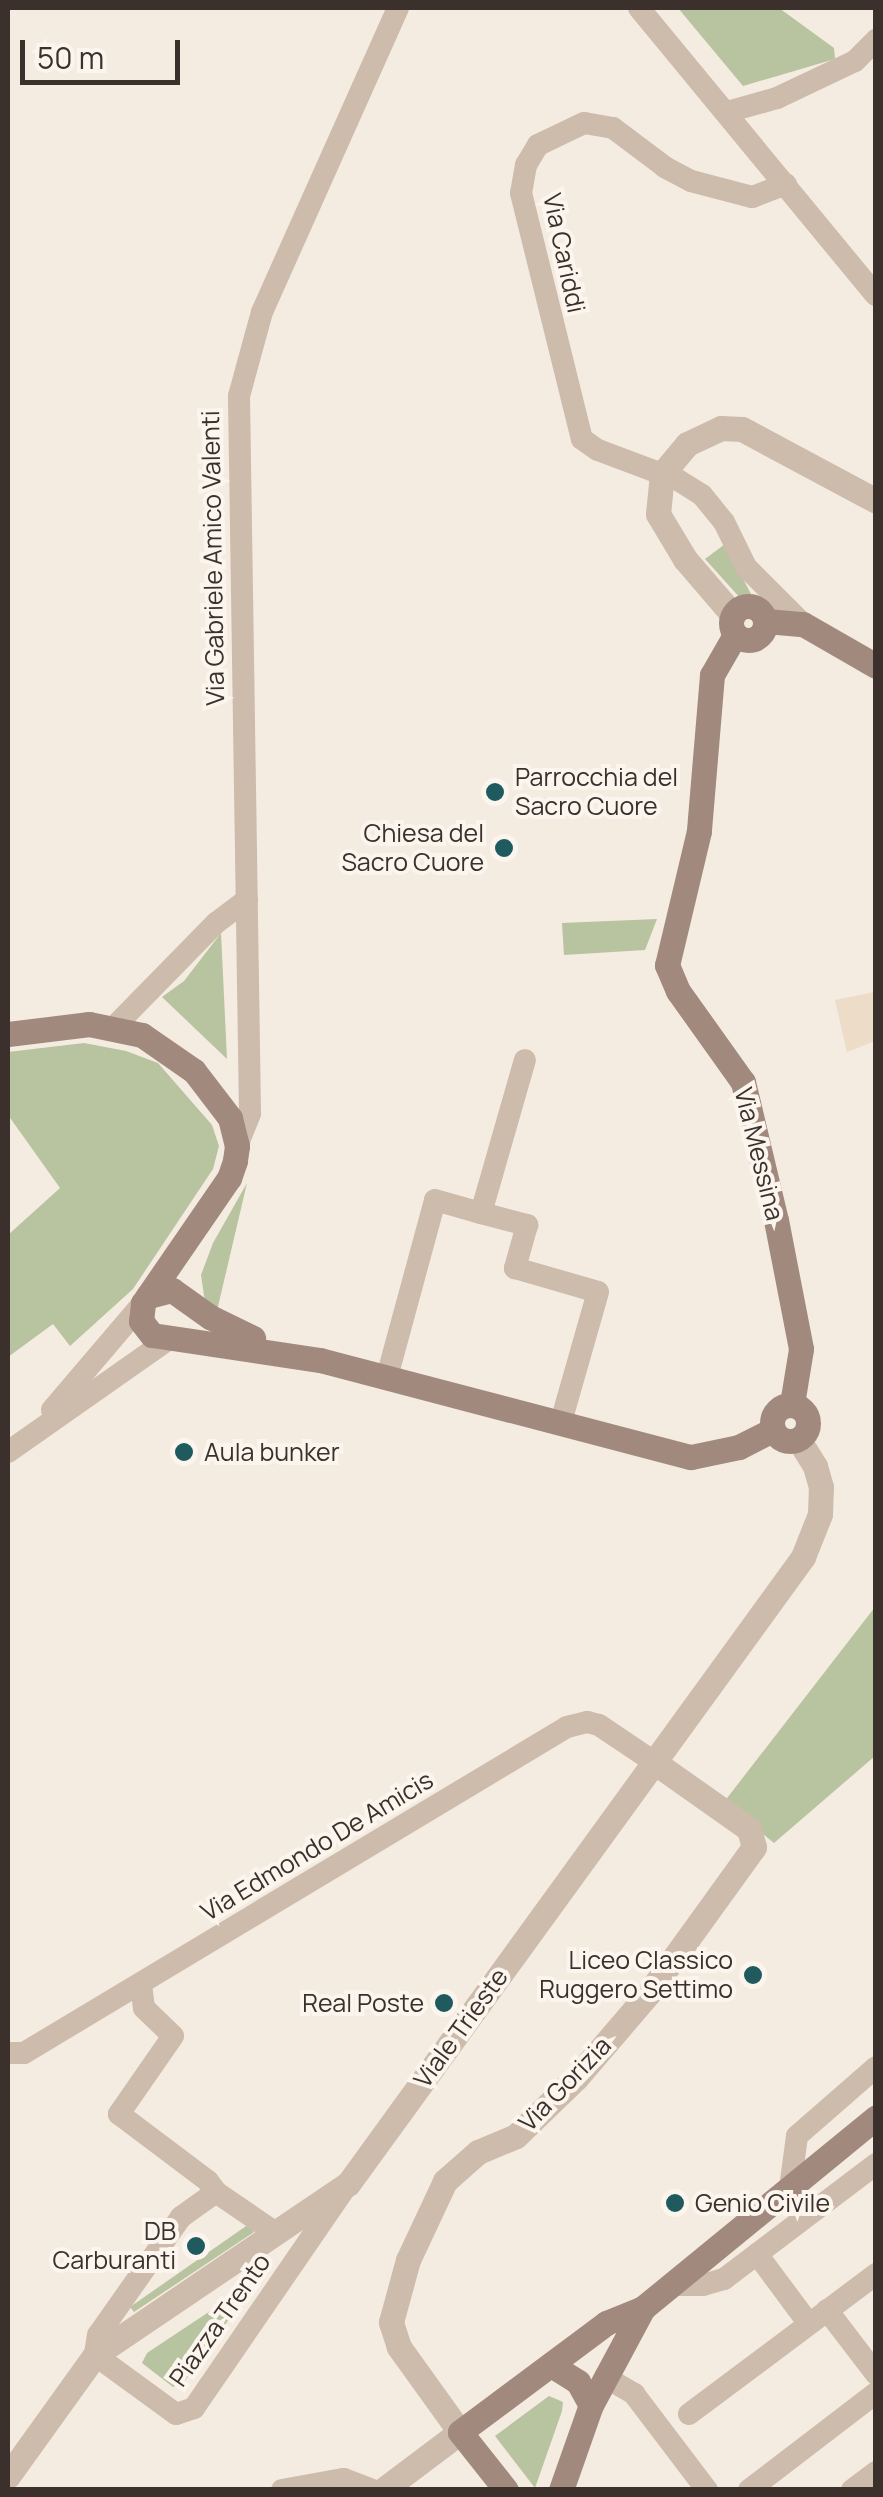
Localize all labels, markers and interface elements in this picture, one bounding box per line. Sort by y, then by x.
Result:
scale bar [25,20,185,82]
text: 50 m [37,37,104,78]
street label: Via Cariddi [537,191,591,315]
street label: Via Gabriele Amico Valenti [195,410,231,706]
place label: Parrocchia del Sacro Cuore [515,763,678,822]
marker: Parrocchia del Sacro Cuore [484,781,506,803]
place label: Chiesa del Sacro Cuore [341,819,484,878]
marker: Chiesa del Sacro Cuore [493,837,515,859]
street label: Via Messina [728,1085,790,1223]
place label: Aula bunker [204,1437,340,1467]
marker: Aula bunker [173,1441,195,1463]
street label: Via Edmondo De Amicis [196,1765,438,1927]
place label: Liceo Classico Ruggero Settimo [539,1946,733,2005]
street label: Viale Trieste [408,1962,514,2094]
marker: Liceo Classico Ruggero Settimo [742,1964,764,1986]
place label: Real Poste [302,1988,424,2018]
marker: Real Poste [433,1992,455,2014]
street label: Via Gorizia [513,2031,617,2137]
place label: Genio Civile [695,2188,830,2218]
marker: Genio Civile [664,2192,686,2214]
place label: DB Carburanti [52,2217,176,2276]
marker: DB Carburanti [185,2235,207,2257]
street label: Piazza Trento [163,2248,277,2392]

